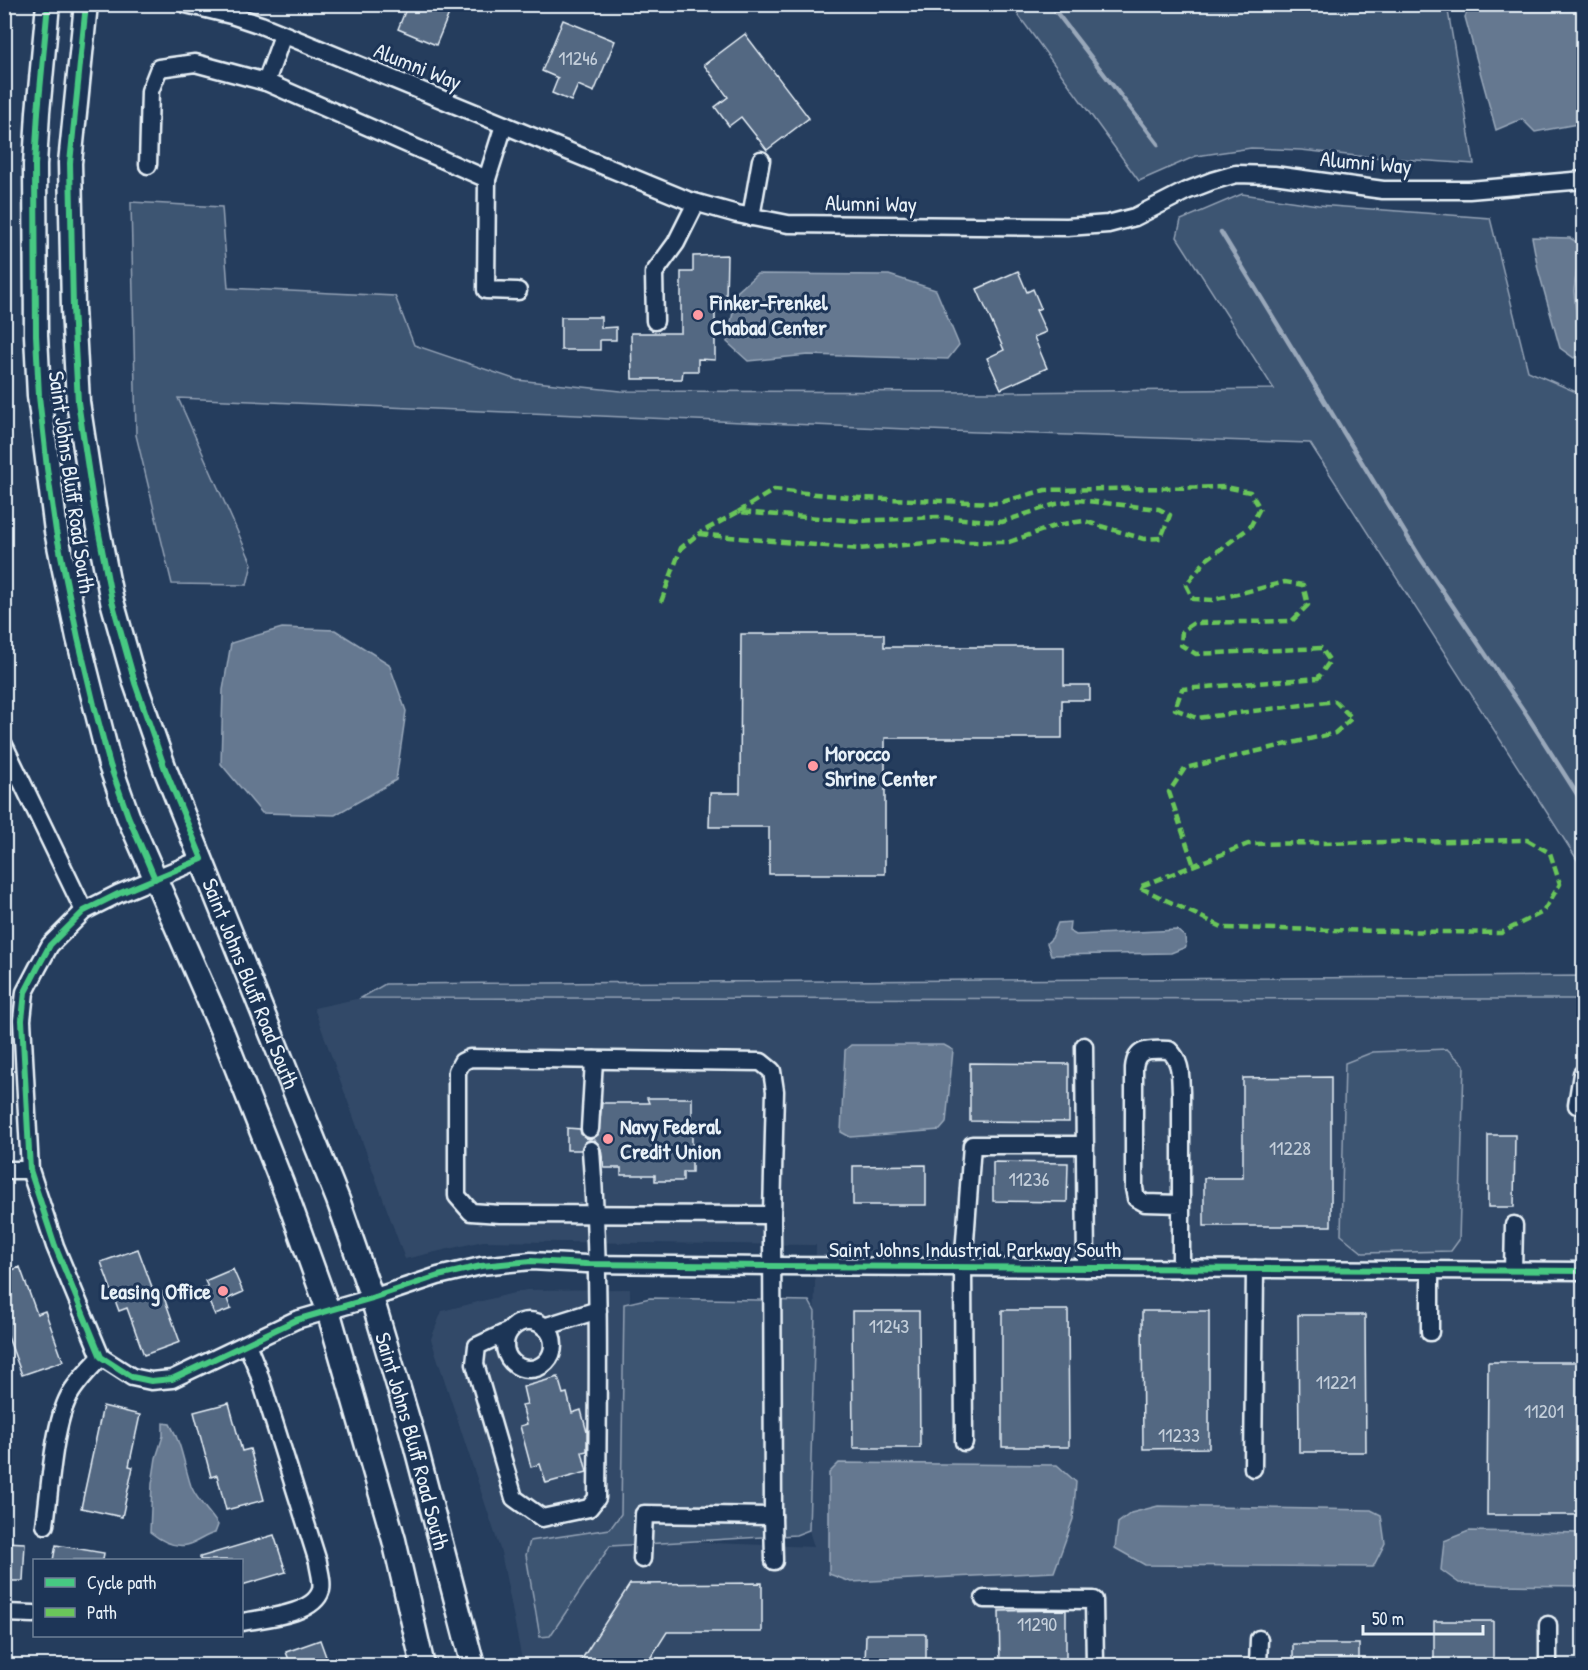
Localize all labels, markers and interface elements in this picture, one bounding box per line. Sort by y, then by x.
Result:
street label: Alumni Way [370,35,466,97]
house number: 11246 [558,44,598,71]
street label: Alumni Way [1319,143,1413,181]
street label: Alumni Way [825,187,917,219]
place label: Finker-Frenkel Chabad Center [709,287,829,342]
marker: Finker-Frenkel Chabad Center [691,308,705,322]
street label: Saint Johns Bluff Road South [42,369,102,595]
place label: Morocco Shrine Center [825,738,938,793]
marker: Morocco Shrine Center [806,759,820,773]
street label: Saint Johns Bluff Road South [195,874,307,1093]
place label: Navy Federal Credit Union [620,1111,722,1166]
marker: Navy Federal Credit Union [601,1132,615,1146]
house number: 11228 [1269,1134,1311,1161]
house number: 11236 [1009,1165,1049,1192]
street label: Saint Johns Industrial Parkway South [829,1234,1121,1264]
place label: Leasing Office [101,1276,211,1307]
marker: Leasing Office [216,1284,230,1298]
house number: 11243 [869,1312,909,1339]
street label: Saint Johns Bluff Road South [368,1329,457,1553]
house number: 11221 [1316,1368,1356,1395]
house number: 11201 [1524,1397,1564,1424]
house number: 11233 [1158,1421,1200,1448]
legend [33,1559,243,1637]
text: Cycle path [87,1570,157,1595]
scale bar [1363,1598,1483,1636]
text: Path [87,1600,117,1625]
text: 50 m [1372,1606,1404,1631]
house number: 11290 [1017,1610,1057,1637]

